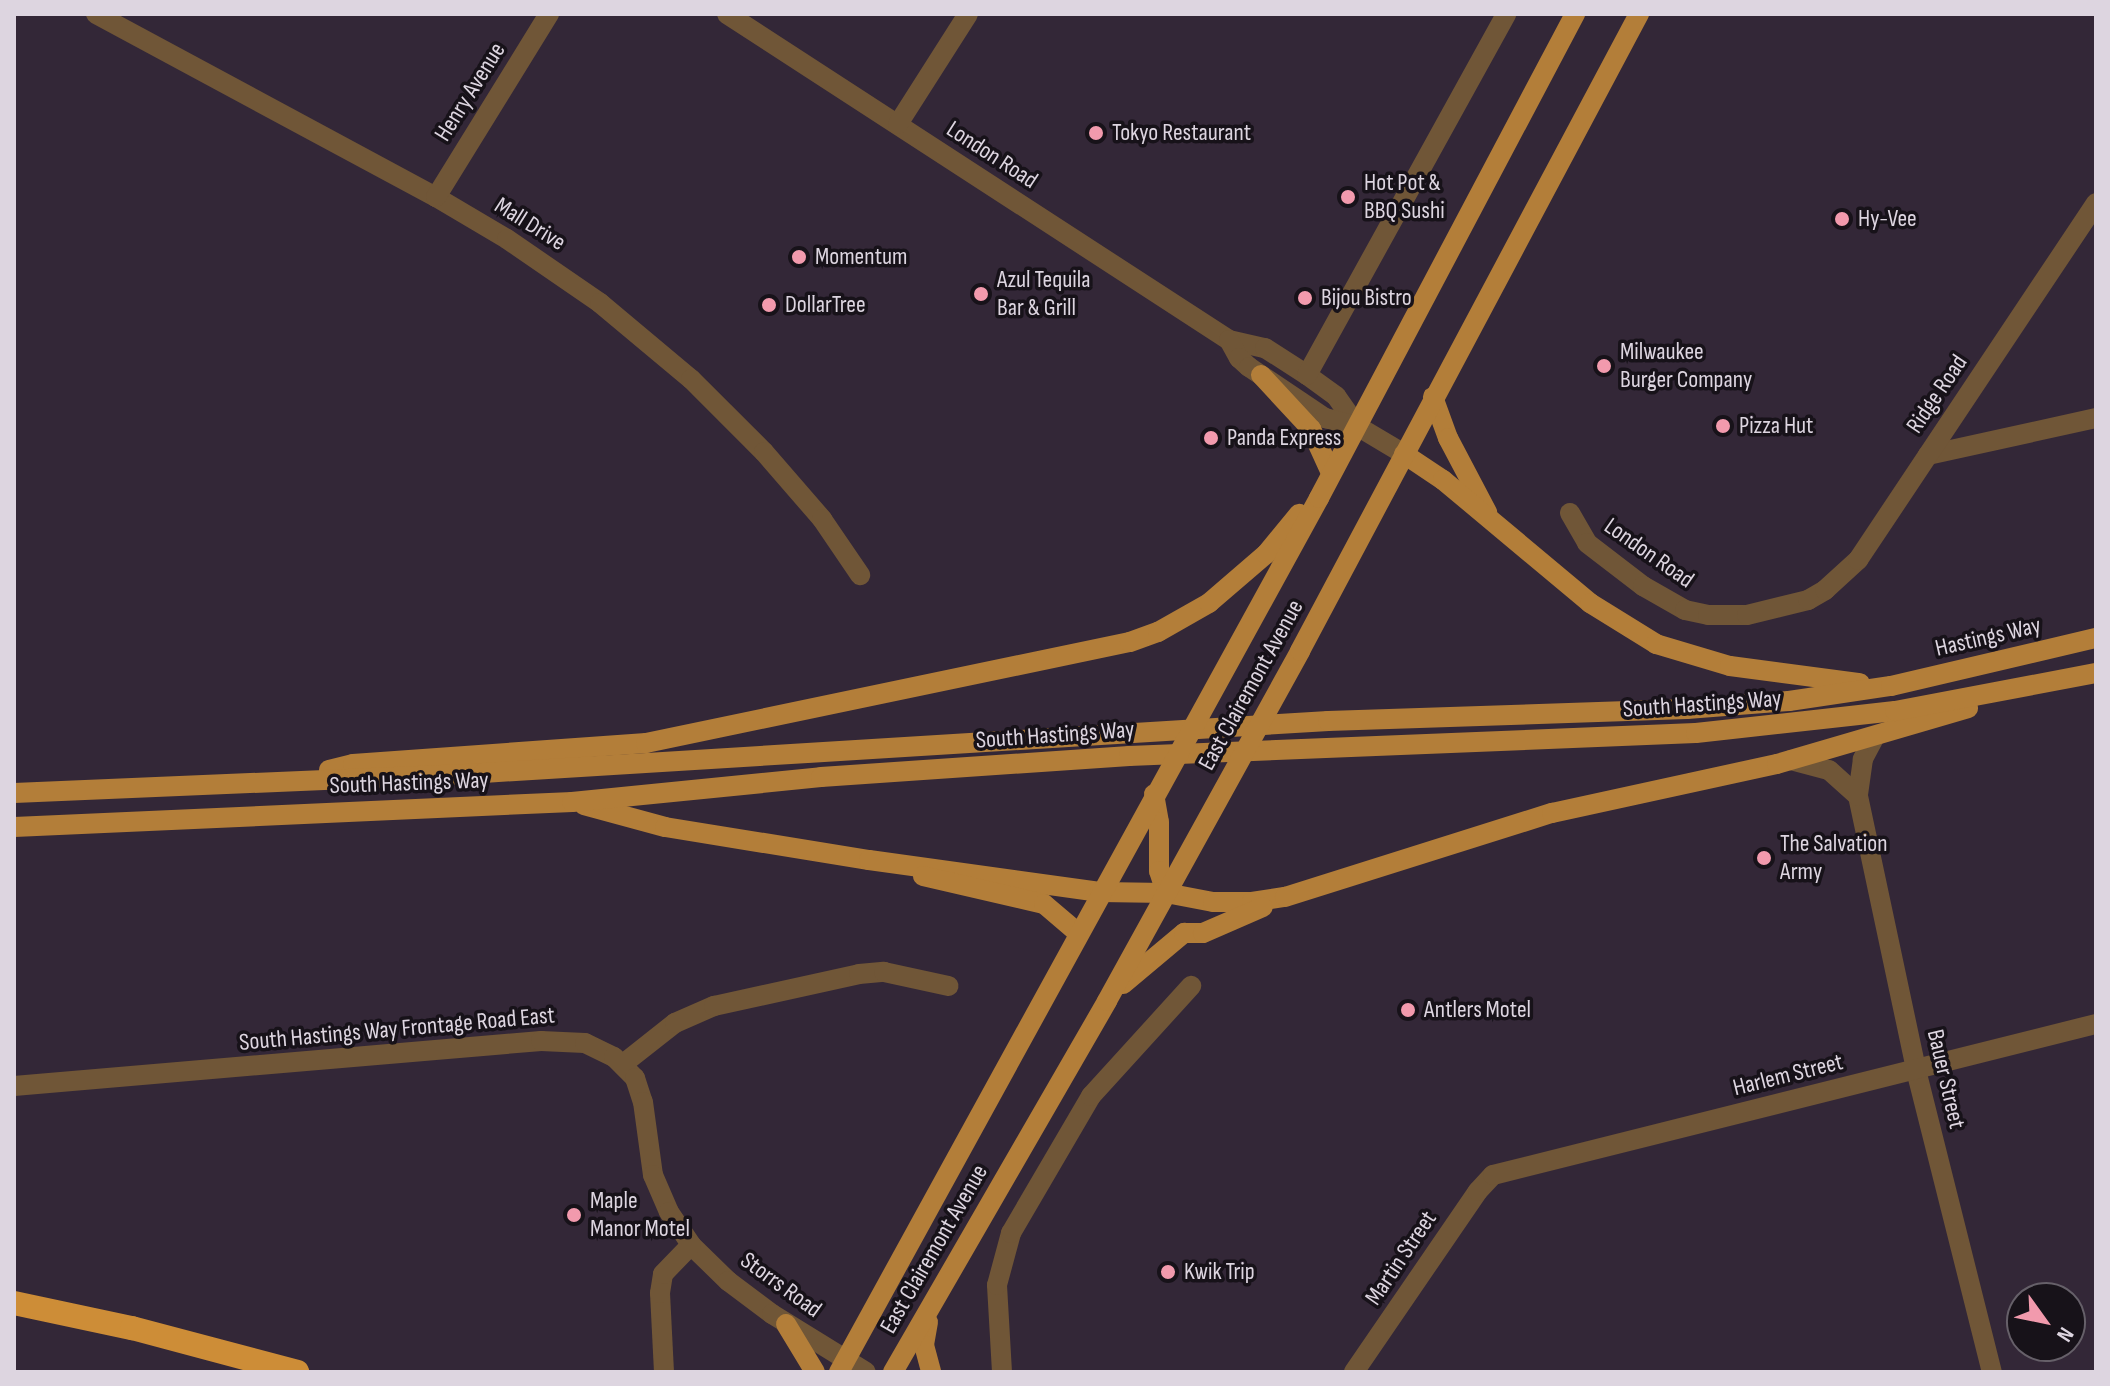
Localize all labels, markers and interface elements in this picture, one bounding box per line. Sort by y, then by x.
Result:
street label: Henry Avenue [428,37,512,147]
street label: London Road [941,115,1043,195]
place label: Tokyo Restaurant [1112,119,1251,147]
marker: Tokyo Restaurant [1087,124,1105,142]
place label: Hot Pot & BBQ Sushi [1364,169,1445,225]
marker: Hot Pot & BBQ Sushi [1339,188,1357,206]
street label: Mall Drive [489,191,571,257]
place label: Hy-Vee [1858,205,1917,233]
marker: Hy-Vee [1833,210,1851,228]
place label: Momentum [815,243,907,271]
marker: Momentum [790,248,808,266]
place label: Azul Tequila Bar & Grill [997,266,1090,322]
place label: Bijou Bistro [1321,284,1412,312]
marker: Azul Tequila Bar & Grill [972,285,990,303]
marker: Bijou Bistro [1296,289,1314,307]
place label: DollarTree [785,291,866,319]
marker: DollarTree [760,296,778,314]
place label: Milwaukee Burger Company [1620,338,1752,394]
street label: Ridge Road [1900,349,1974,439]
marker: Milwaukee Burger Company [1595,357,1613,375]
place label: Pizza Hut [1739,412,1813,440]
marker: Pizza Hut [1714,417,1732,435]
place label: Panda Express [1227,424,1341,452]
marker: Panda Express [1202,429,1220,447]
street label: London Road [1599,512,1699,594]
street label: East Clairemont Avenue [1192,595,1310,775]
street label: Hastings Way [1932,611,2044,663]
street label: South Hastings Way [1622,684,1782,724]
street label: South Hastings Way [975,715,1135,755]
street label: South Hastings Way [329,766,489,800]
place label: The Salvation Army [1780,830,1887,886]
marker: The Salvation Army [1755,849,1773,867]
place label: Antlers Motel [1424,996,1531,1024]
street label: South Hastings Way Frontage Road East [238,1001,556,1057]
marker: Antlers Motel [1399,1001,1417,1019]
street label: Bauer Street [1921,1027,1971,1131]
street label: Harlem Street [1730,1047,1846,1103]
street label: East Clairemont Avenue [874,1159,994,1339]
place label: Maple Manor Motel [590,1187,690,1243]
marker: Maple Manor Motel [565,1206,583,1224]
street label: Martin Street [1359,1206,1443,1310]
street label: Storrs Road [735,1246,827,1324]
place label: Kwik Trip [1184,1258,1255,1286]
marker: Kwik Trip [1159,1263,1177,1281]
north arrow [2006,1282,2086,1362]
text: N [2050,1322,2079,1347]

